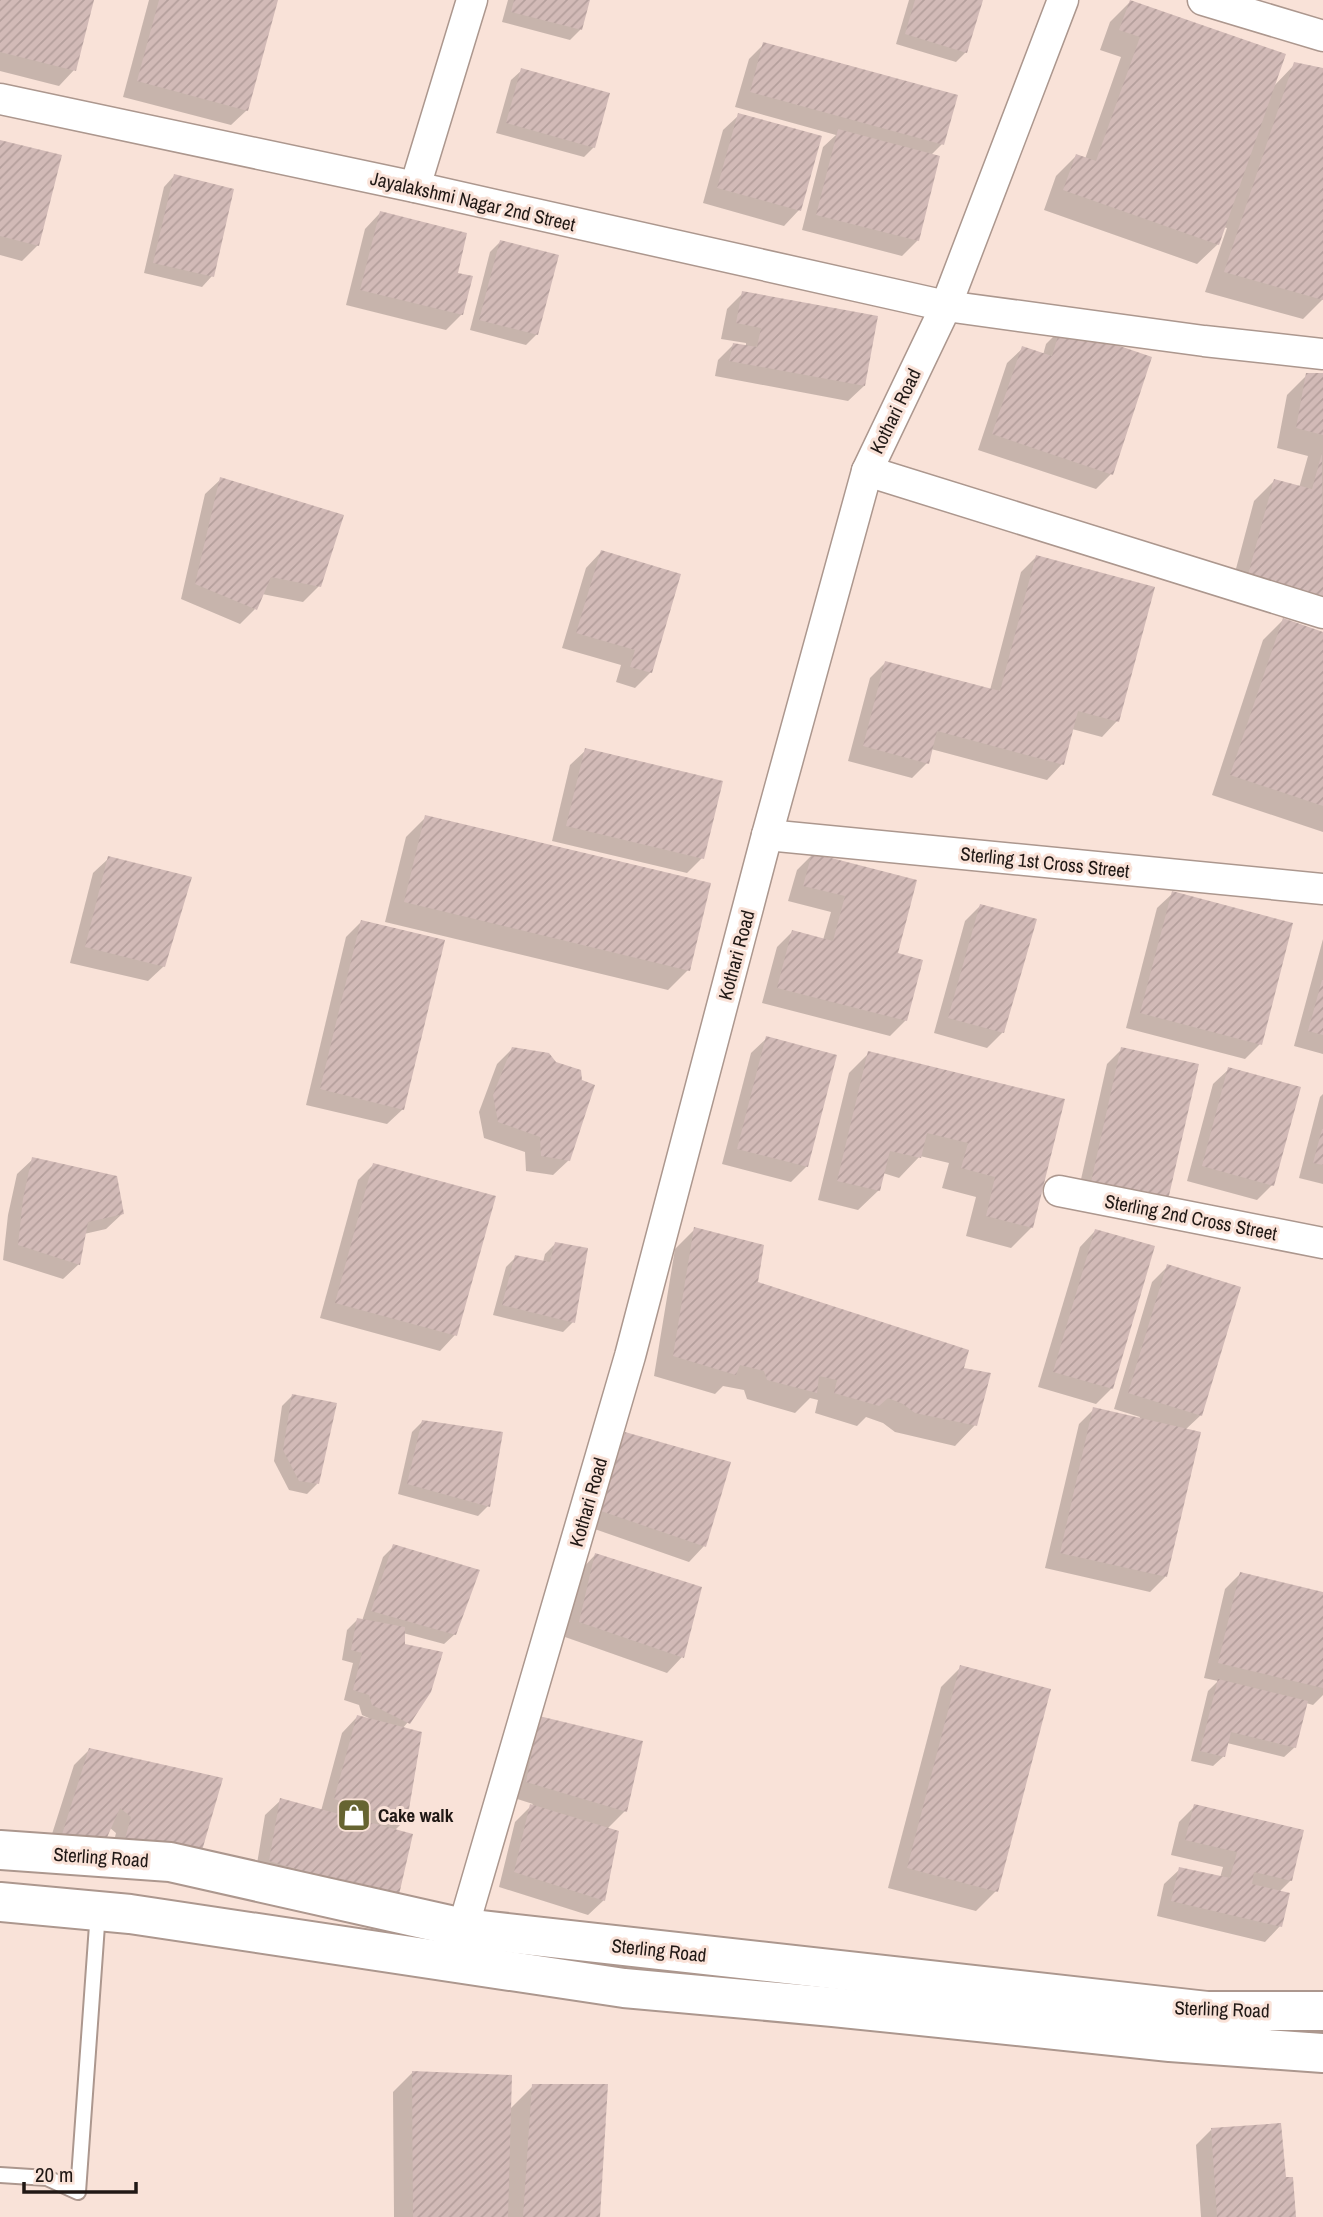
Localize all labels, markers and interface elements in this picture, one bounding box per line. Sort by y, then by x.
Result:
street label: Jayalakshmi Nagar 2nd Street [368,165,579,237]
street label: Kothari Road [863,364,927,458]
street label: Sterling 1st Cross Street [959,840,1131,884]
street label: Kothari Road [712,907,760,1003]
street label: Sterling 2nd Cross Street [1103,1188,1280,1247]
street label: Kothari Road [563,1454,613,1550]
shop icon: Cake walk [335,1796,373,1834]
place label: Cake walk [378,1802,454,1828]
street label: Sterling Road [53,1841,149,1873]
street label: Sterling Road [610,1932,708,1968]
street label: Sterling Road [1174,1994,1270,2024]
scale bar [24,2150,136,2194]
text: 20 m [35,2160,73,2189]

